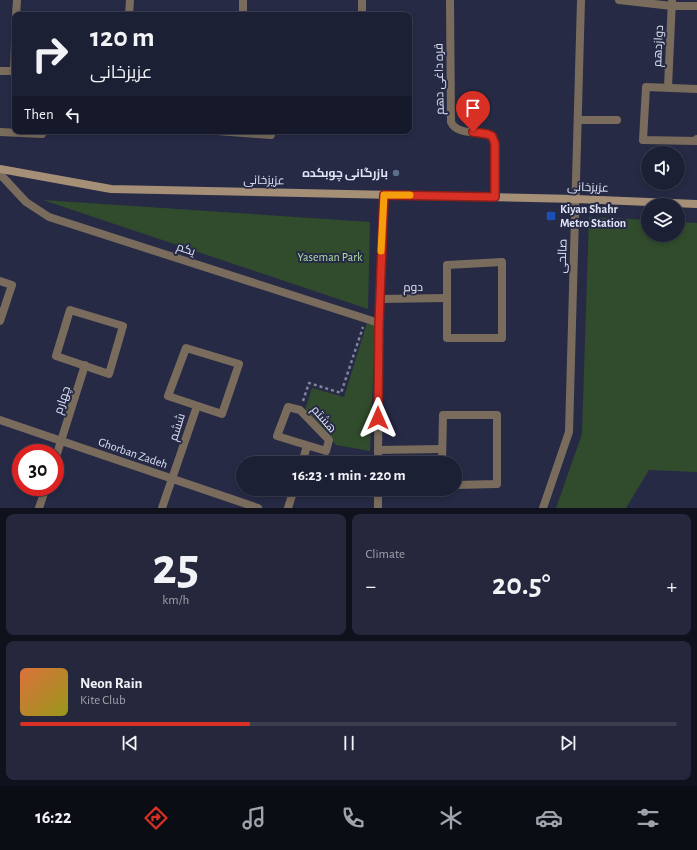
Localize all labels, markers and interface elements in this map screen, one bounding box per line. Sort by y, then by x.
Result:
text: 120 m [90,24,155,52]
street label: دوازدهم [651,25,667,67]
icon: right [24,28,76,80]
street label: قره داغی دهم [432,43,448,115]
text: عزیزخانی [90,64,152,82]
pin [456,91,490,132]
icon: arrive [462,97,484,119]
icon: left [62,104,84,126]
text: Then [24,107,54,122]
map controls [641,146,685,242]
button: sound [641,146,685,190]
place label: بازرگانی چوبکده [302,167,388,182]
marker: بازرگانی چوبکده [391,168,401,178]
street label: عزیزخانی [243,174,285,187]
street label: عزیزخانی [567,180,609,195]
button: layers [641,198,685,242]
place label: Kiyan Shahr Metro Station [560,203,626,229]
marker: Kiyan Shahr Metro Station [545,210,557,222]
street label: صالحی [555,239,570,273]
street label: یکم [174,240,198,260]
park label: Yaseman Park [298,251,363,263]
street label: دوم [403,281,423,295]
street label: چهارم [52,384,75,416]
position arrow [357,397,399,439]
street label: هشتم [308,403,339,436]
street label: ششم [167,412,189,443]
street label: Ghorban Zadeh [97,436,169,470]
speed limit sign: 30 [12,444,64,496]
text: 16:23 · 1 min · 220 m [292,468,406,483]
text: 25 [152,541,199,593]
text: Climate [366,548,405,561]
text: 20.5° [492,570,550,600]
text: − [366,575,376,597]
text: + [666,575,677,597]
text: km/h [162,594,189,607]
text: Neon Rain [80,676,142,691]
text: Kite Club [80,694,126,707]
icon: previous [119,732,141,754]
icon: pause [338,732,360,754]
icon: next [557,732,579,754]
icon: directions [142,804,170,832]
icon: music [240,804,268,832]
icon: phone [339,804,367,832]
icon: climate [437,804,465,832]
icon: car [535,804,563,832]
icon: filters [634,804,662,832]
text: 16:22 [35,809,71,827]

